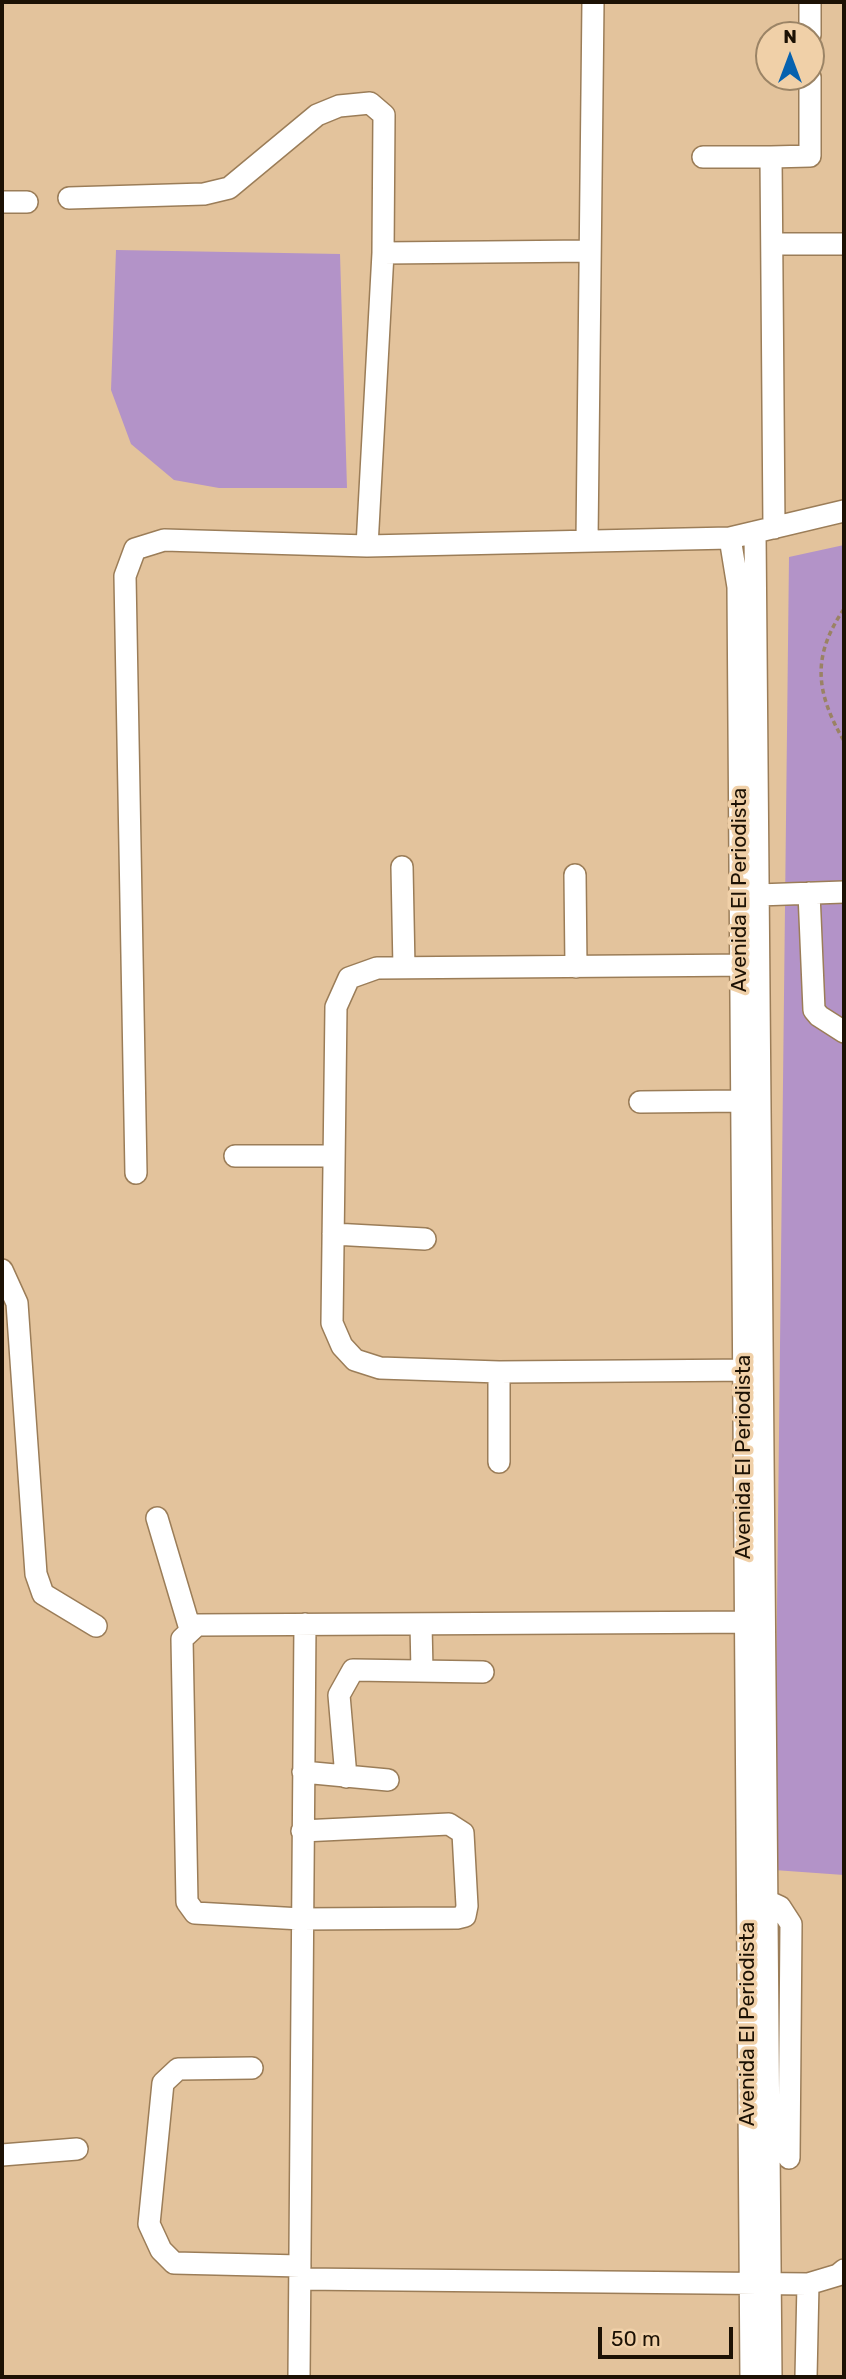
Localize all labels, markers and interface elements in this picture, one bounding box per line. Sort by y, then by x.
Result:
north arrow [755,21,825,91]
text: N [783,25,797,48]
street label: Avenida El Periodista [727,788,753,992]
street label: Avenida El Periodista [731,1355,757,1559]
street label: Avenida El Periodista [735,1922,761,2126]
scale bar [601,2312,736,2356]
text: 50 m [611,2326,661,2351]

